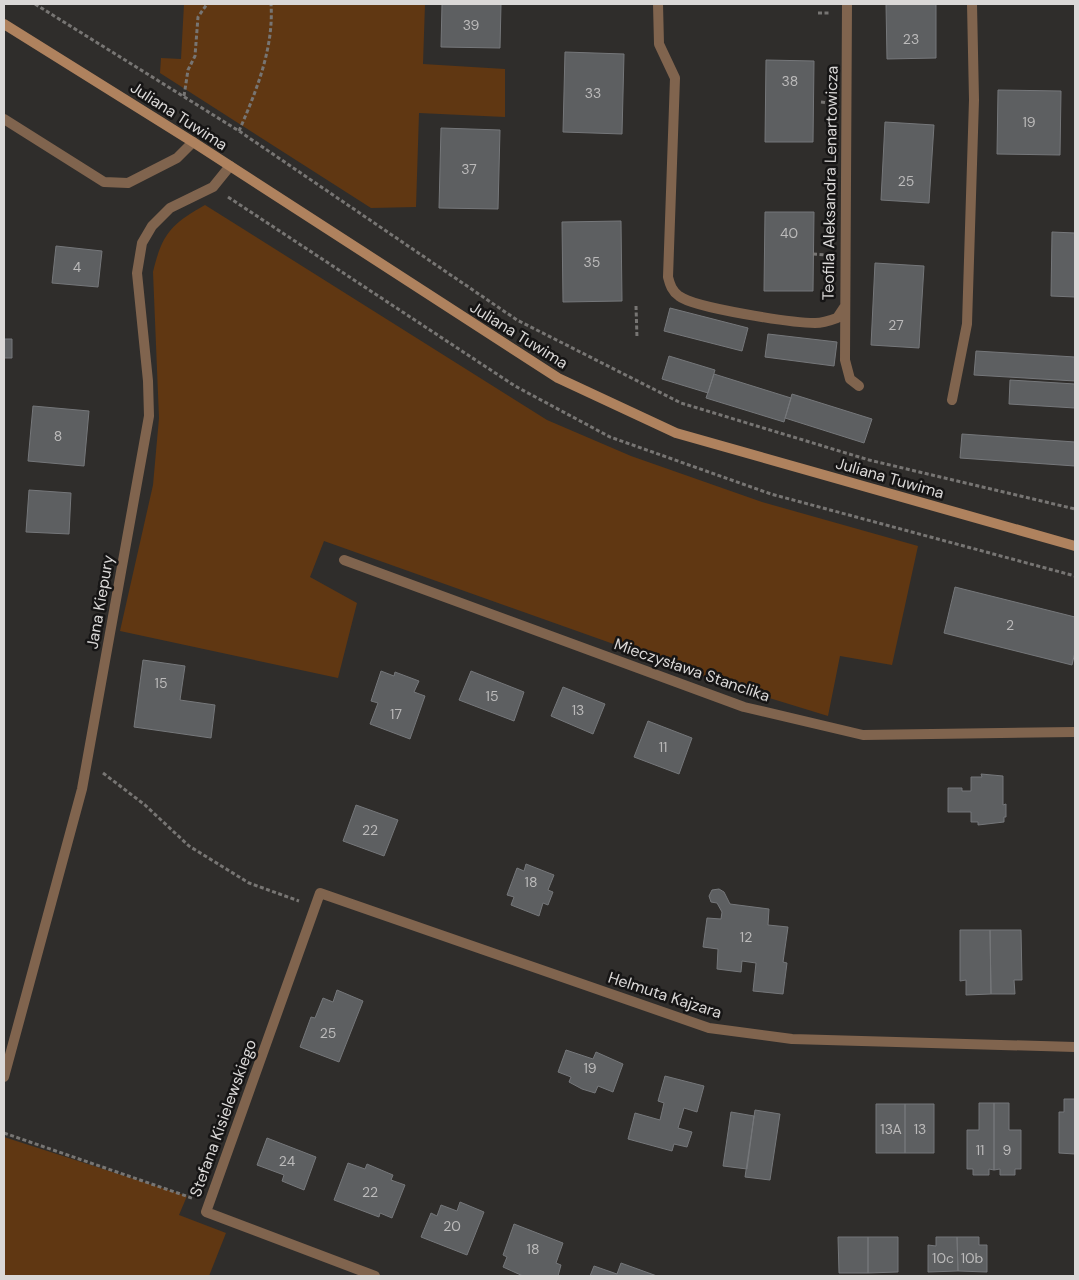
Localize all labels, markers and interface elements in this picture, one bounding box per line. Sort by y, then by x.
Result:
house number: 39 [463,16,480,34]
house number: 23 [903,30,919,48]
street label: Teofila Aleksandra Lenartowicza [817,65,843,301]
house number: 38 [782,72,798,90]
street label: Juliana Tuwima [126,77,232,155]
house number: 33 [585,84,601,102]
house number: 19 [1022,113,1036,131]
house number: 37 [461,160,477,178]
house number: 25 [898,172,914,190]
house number: 40 [780,224,798,242]
house number: 35 [584,253,600,271]
house number: 4 [73,258,82,276]
street label: Juliana Tuwima [466,296,572,374]
house number: 27 [888,316,904,334]
house number: 8 [54,427,62,445]
street label: Juliana Tuwima [833,452,947,504]
street label: Jana Kiepury [81,553,119,651]
house number: 2 [1006,616,1014,634]
street label: Mieczysława Stanclika [611,633,773,707]
house number: 15 [155,674,167,692]
house number: 15 [486,687,498,705]
house number: 13 [572,701,584,719]
house number: 17 [390,705,402,723]
house number: 11 [659,738,667,756]
house number: 22 [362,821,378,839]
house number: 18 [525,873,537,891]
house number: 12 [740,928,752,946]
street label: Helmuta Kajzara [605,967,725,1023]
house number: 25 [320,1024,336,1042]
street label: Stefana Kisielewskiego [185,1036,261,1200]
house number: 19 [583,1059,597,1077]
house number: 13A [880,1120,902,1138]
house number: 13 [914,1120,926,1138]
house number: 11 [976,1141,984,1159]
house number: 9 [1003,1141,1012,1159]
house number: 24 [279,1152,296,1170]
house number: 22 [362,1183,378,1201]
house number: 20 [443,1217,461,1235]
house number: 18 [527,1240,539,1258]
house number: 10c [932,1249,954,1267]
house number: 10b [961,1249,984,1267]

